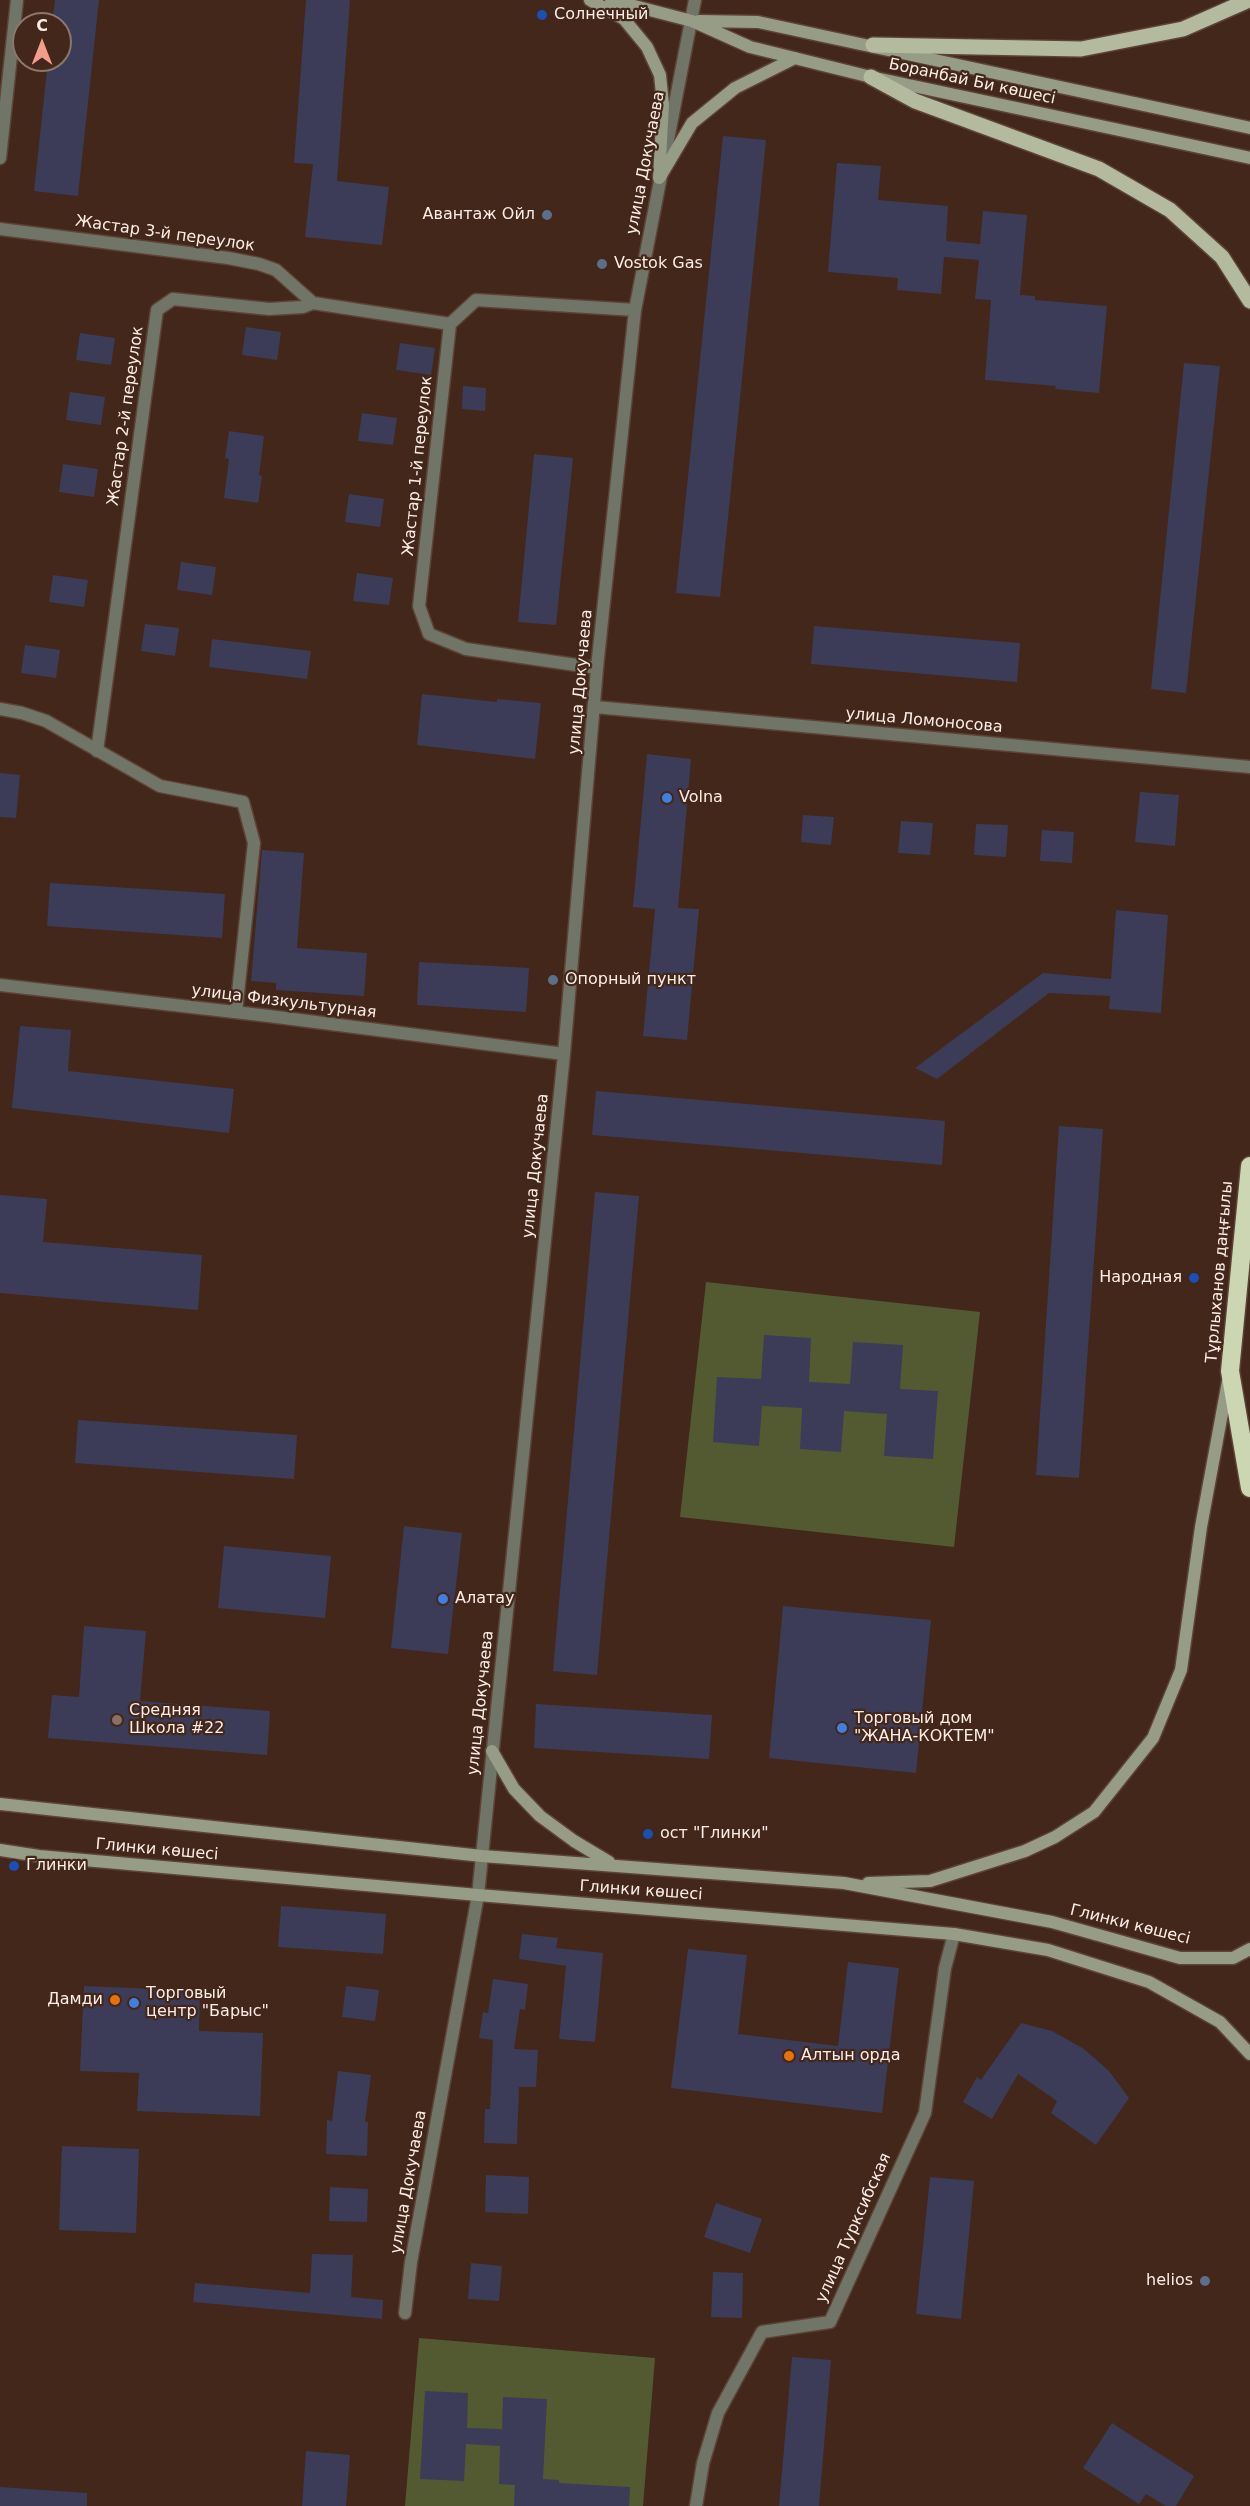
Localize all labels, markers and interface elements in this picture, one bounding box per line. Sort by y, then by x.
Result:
place label: Солнечный [554,5,648,25]
marker: Солнечный [535,8,549,22]
north arrow [12,12,72,72]
text: С [36,16,48,35]
street label: Боранбай Би көшесі [887,55,1057,109]
street label: улица Докучаева [623,90,669,236]
place label: Авантаж Ойл [423,205,535,225]
marker: Авантаж Ойл [540,208,554,222]
street label: Жастар 3-й переулок [74,212,256,256]
place label: Vostok Gas [614,254,703,274]
marker: Vostok Gas [595,257,609,271]
street label: Жастар 2-й переулок [104,325,148,507]
street label: Жастар 1-й переулок [399,375,437,557]
street label: улица Докучаева [565,609,597,755]
street label: улица Ломоносова [845,705,1003,737]
place label: Volna [679,788,723,808]
marker: Volna [660,791,674,805]
place label: Опорный пункт [565,970,696,990]
marker: Опорный пункт [546,973,560,987]
street label: улица Физкультурная [190,981,378,1023]
street label: улица Докучаева [519,1093,553,1239]
street label: Тұрлыханов даңғылы [1202,1180,1238,1364]
place label: Народная [1099,1268,1182,1288]
marker: Народная [1187,1271,1201,1285]
place label: Алатау [455,1589,515,1609]
marker: Алатау [436,1592,450,1606]
street label: улица Докучаева [464,1630,498,1776]
place label: Средняя Школа #22 [129,1701,224,1739]
place label: Торговый дом "ЖАНА-КОКТЕМ" [854,1709,995,1747]
marker: Средняя Школа #22 [110,1713,124,1727]
marker: Торговый дом "ЖАНА-КОКТЕМ" [835,1721,849,1735]
place label: ост "Глинки" [660,1824,769,1844]
marker: ост "Глинки" [641,1827,655,1841]
street label: Глинки көшесі [95,1835,219,1865]
place label: Глинки [26,1856,87,1876]
marker: Глинки [7,1859,21,1873]
street label: Глинки көшесі [579,1877,703,1905]
street label: Глинки көшесі [1068,1901,1192,1949]
place label: Торговый центр "Барыс" [146,1984,269,2022]
place label: Дамди [47,1990,103,2010]
marker: Дамди [108,1993,122,2007]
marker: Торговый центр "Барыс" [127,1996,141,2010]
place label: Алтын орда [801,2046,900,2066]
marker: Алтын орда [782,2049,796,2063]
street label: улица Докучаева [387,2109,431,2255]
street label: улица Турксибская [812,2150,896,2306]
place label: helios [1146,2271,1193,2291]
marker: helios [1198,2274,1212,2288]

